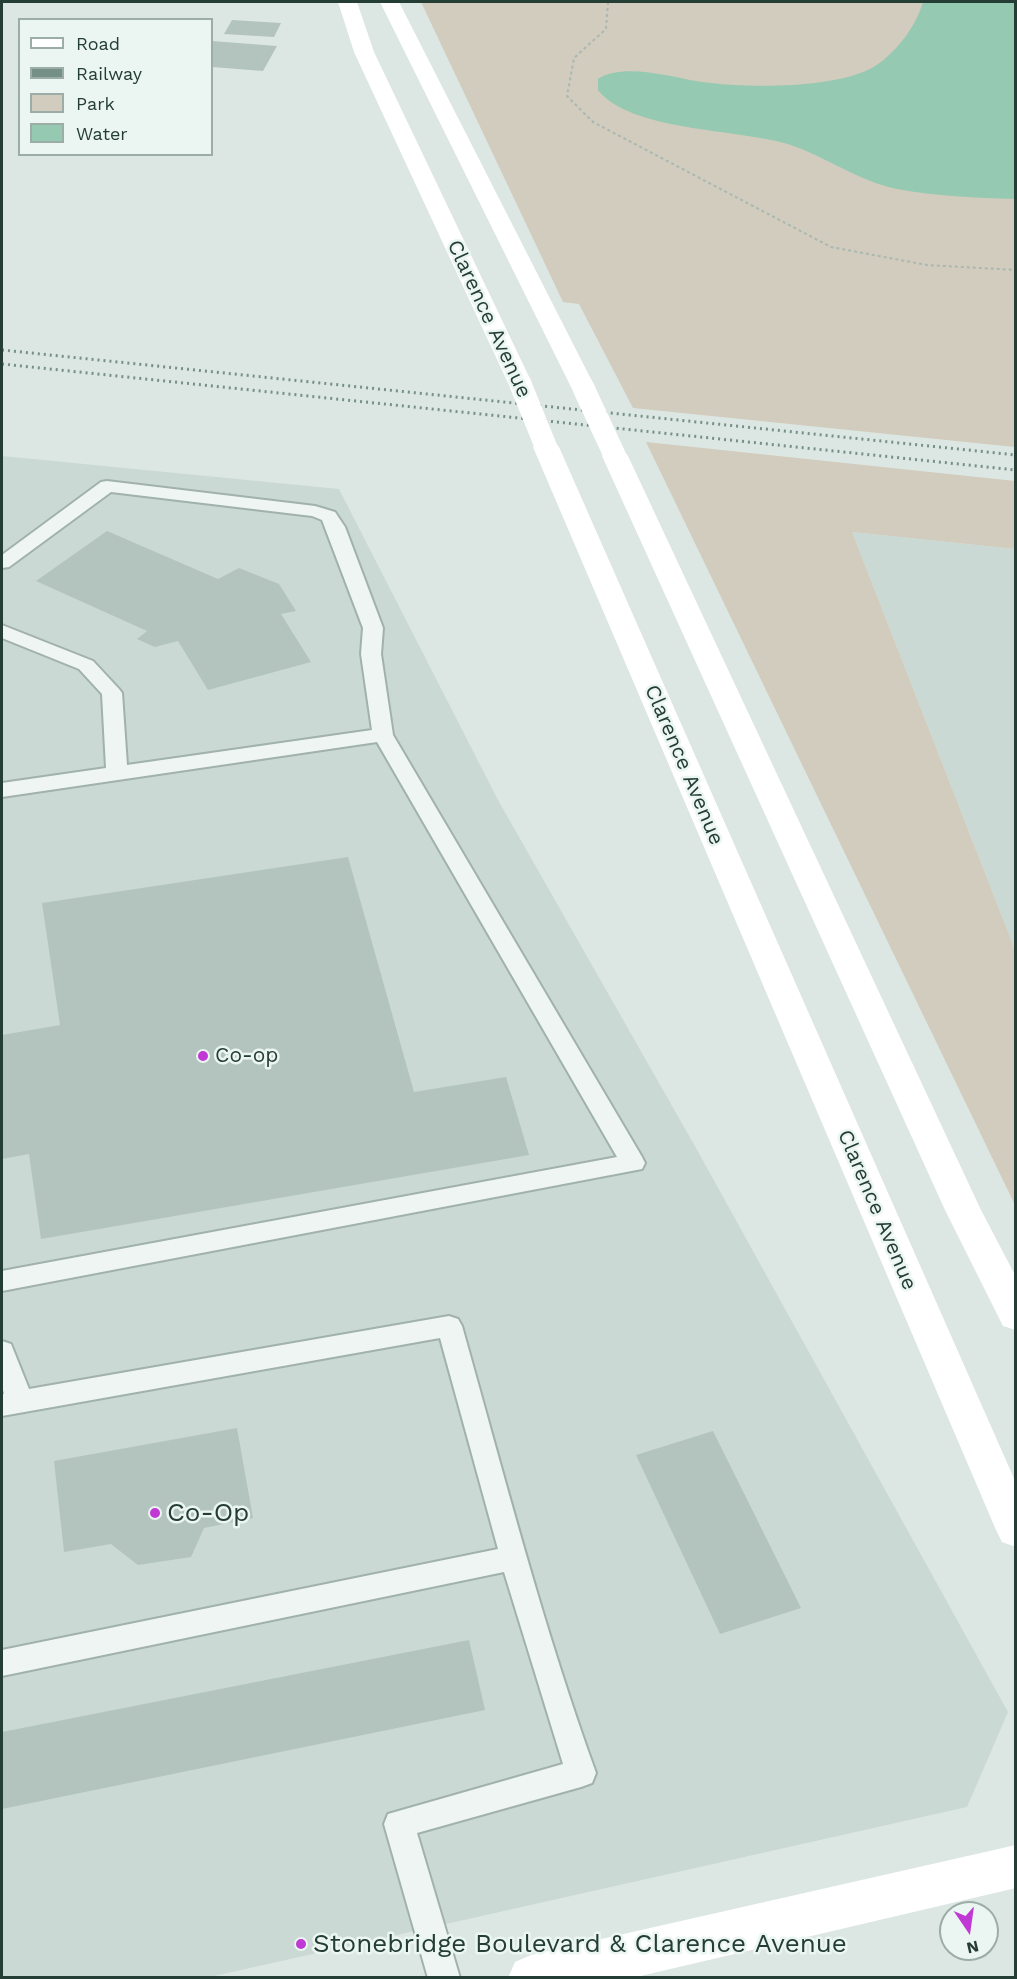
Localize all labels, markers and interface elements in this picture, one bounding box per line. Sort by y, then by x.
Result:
legend [18,18,213,156]
text: Road [76,33,120,54]
text: Railway [76,63,142,84]
text: Park [76,93,115,114]
text: Water [76,123,128,144]
street label: Clarence Avenue [441,236,537,402]
street label: Clarence Avenue [639,681,729,849]
place label: Co-op [215,1043,278,1069]
marker: Co-op [196,1049,210,1063]
street label: Clarence Avenue [832,1126,922,1294]
place label: Co-Op [167,1497,249,1529]
marker: Co-Op [148,1506,162,1520]
north arrow [939,1901,999,1961]
place label: Stonebridge Boulevard & Clarence Avenue [313,1928,847,1960]
text: N [965,1936,981,1958]
marker: Stonebridge Boulevard & Clarence Avenue [294,1937,308,1951]

